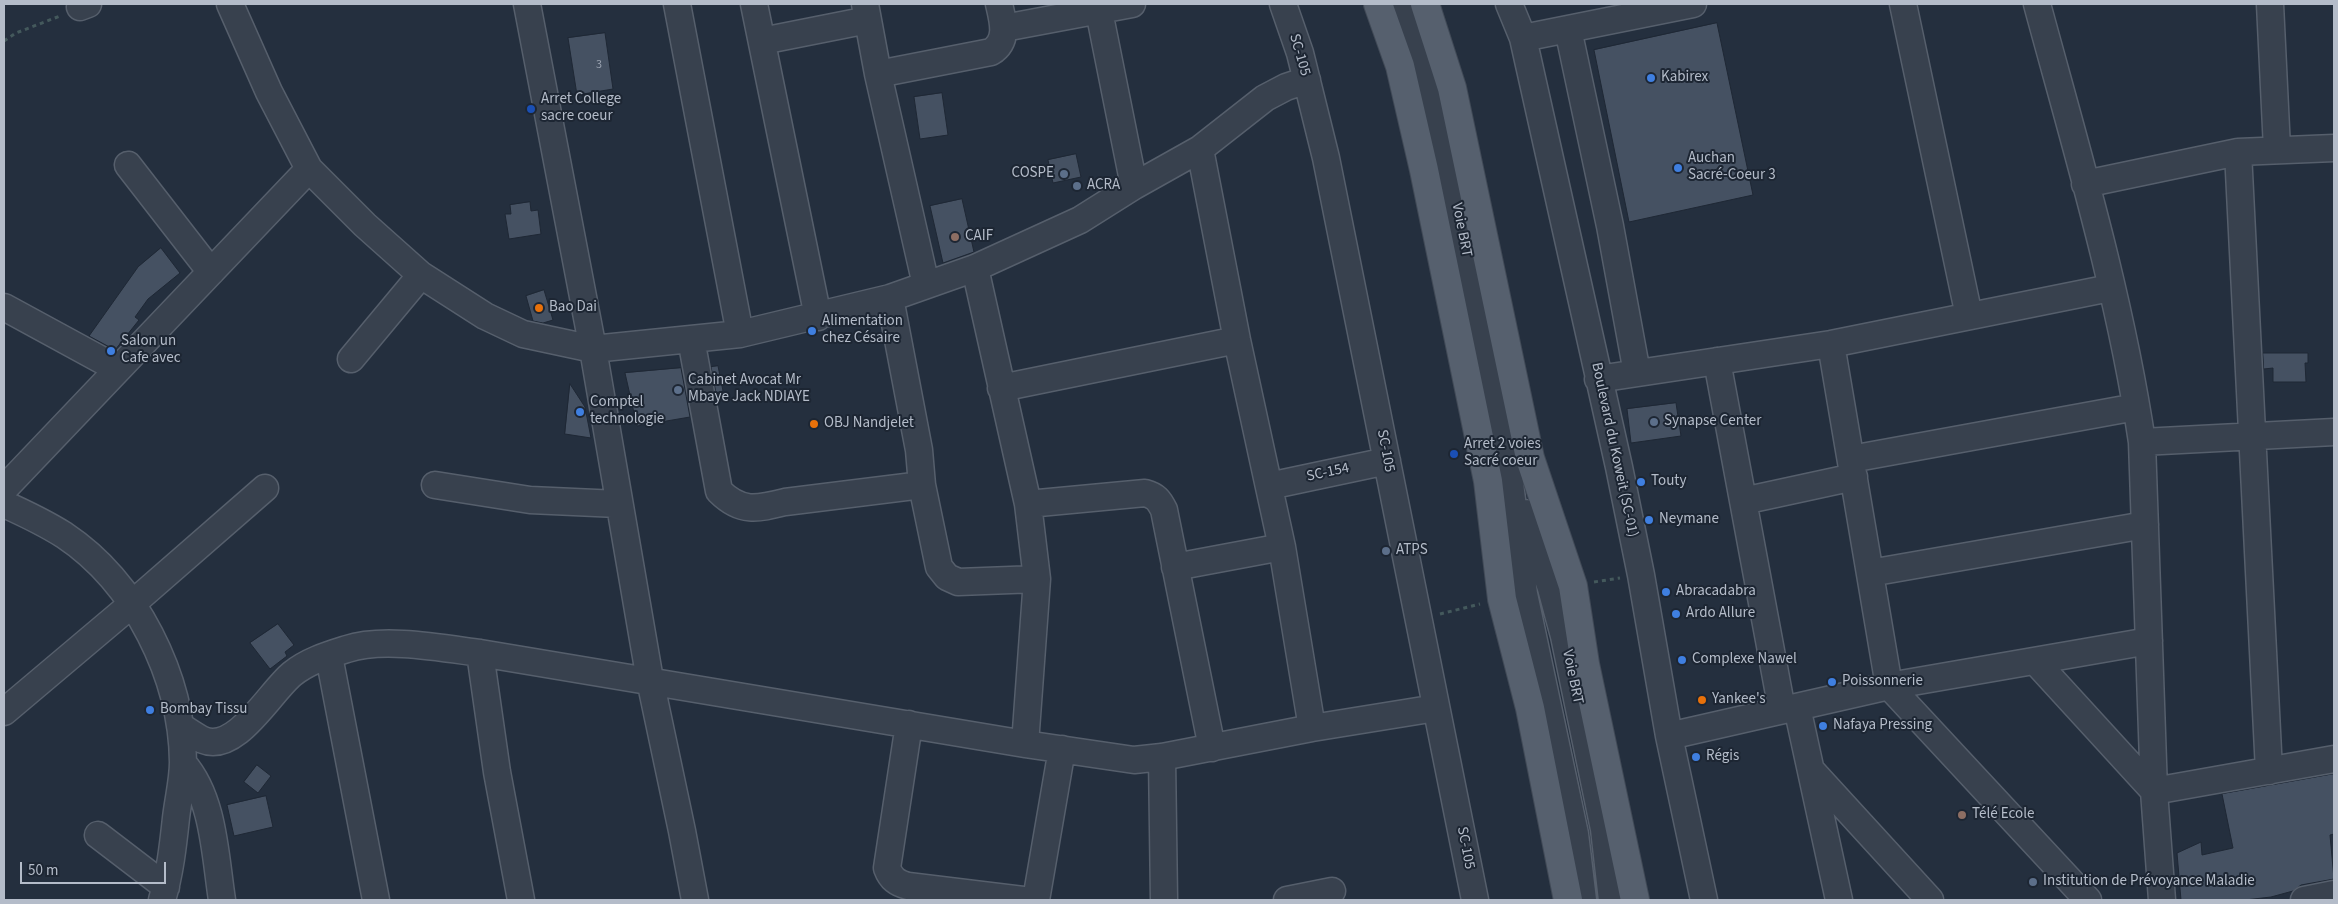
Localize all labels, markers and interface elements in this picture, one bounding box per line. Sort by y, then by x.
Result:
street label: SC-105 [1284,32,1314,78]
house number: 3 [596,58,602,72]
place label: Kabirex [1661,69,1708,87]
marker: Kabirex [1645,72,1657,84]
place label: Arret College sacre coeur [541,91,621,126]
marker: Arret College sacre coeur [525,103,537,115]
place label: Auchan Sacré-Coeur 3 [1688,150,1776,185]
marker: Auchan Sacré-Coeur 3 [1672,162,1684,174]
place label: COSPE [1011,165,1054,183]
marker: COSPE [1058,168,1070,180]
place label: ACRA [1087,177,1120,195]
marker: ACRA [1071,180,1083,192]
street label: Voie BRT [1447,201,1475,259]
place label: CAIF [965,228,993,246]
marker: CAIF [949,231,961,243]
place label: Bao Dai [549,299,597,317]
marker: Bao Dai [533,302,545,314]
place label: Alimentation chez Césaire [822,313,903,348]
marker: Alimentation chez Césaire [806,325,818,337]
place label: Salon un Cafe avec [121,333,181,368]
marker: Salon un Cafe avec [105,345,117,357]
street label: Boulevard du Koweit (SC-01) [1587,361,1641,539]
place label: Cabinet Avocat Mr Mbaye Jack NDIAYE [688,372,810,407]
marker: Cabinet Avocat Mr Mbaye Jack NDIAYE [672,384,684,396]
place label: Comptel technologie [590,394,664,429]
marker: Comptel technologie [574,406,586,418]
place label: Synapse Center [1664,413,1762,431]
place label: OBJ Nandjelet [824,415,914,433]
marker: Synapse Center [1648,416,1660,428]
marker: OBJ Nandjelet [808,418,820,430]
street label: SC-105 [1372,428,1398,474]
place label: Arret 2 voies Sacré coeur [1464,436,1541,471]
marker: Arret 2 voies Sacré coeur [1448,448,1460,460]
street label: SC-154 [1305,460,1351,486]
place label: Touty [1651,473,1686,491]
marker: Touty [1635,476,1647,488]
place label: Neymane [1659,511,1719,529]
marker: Neymane [1643,514,1655,526]
place label: ATPS [1396,542,1428,560]
marker: ATPS [1380,545,1392,557]
place label: Abracadabra [1676,583,1756,601]
marker: Abracadabra [1660,586,1672,598]
place label: Ardo Allure [1686,605,1755,623]
marker: Ardo Allure [1670,608,1682,620]
street label: Voie BRT [1557,648,1587,706]
place label: Complexe Nawel [1692,651,1797,669]
marker: Complexe Nawel [1676,654,1688,666]
place label: Poissonnerie [1842,673,1923,691]
marker: Poissonnerie [1826,676,1838,688]
place label: Yankee's [1712,691,1766,709]
marker: Yankee's [1696,694,1708,706]
place label: Bombay Tissu [160,701,247,719]
marker: Bombay Tissu [144,704,156,716]
place label: Nafaya Pressing [1833,717,1932,735]
marker: Nafaya Pressing [1817,720,1829,732]
place label: Régis [1706,748,1739,766]
marker: Régis [1690,751,1702,763]
place label: Télé Ecole [1972,806,2034,824]
marker: Télé Ecole [1956,809,1968,821]
street label: SC-105 [1452,825,1478,871]
scale bar [22,852,169,884]
text: 50 m [28,860,58,881]
place label: Institution de Prévoyance Maladie [2043,873,2255,891]
marker: Institution de Prévoyance Maladie [2027,876,2039,888]

